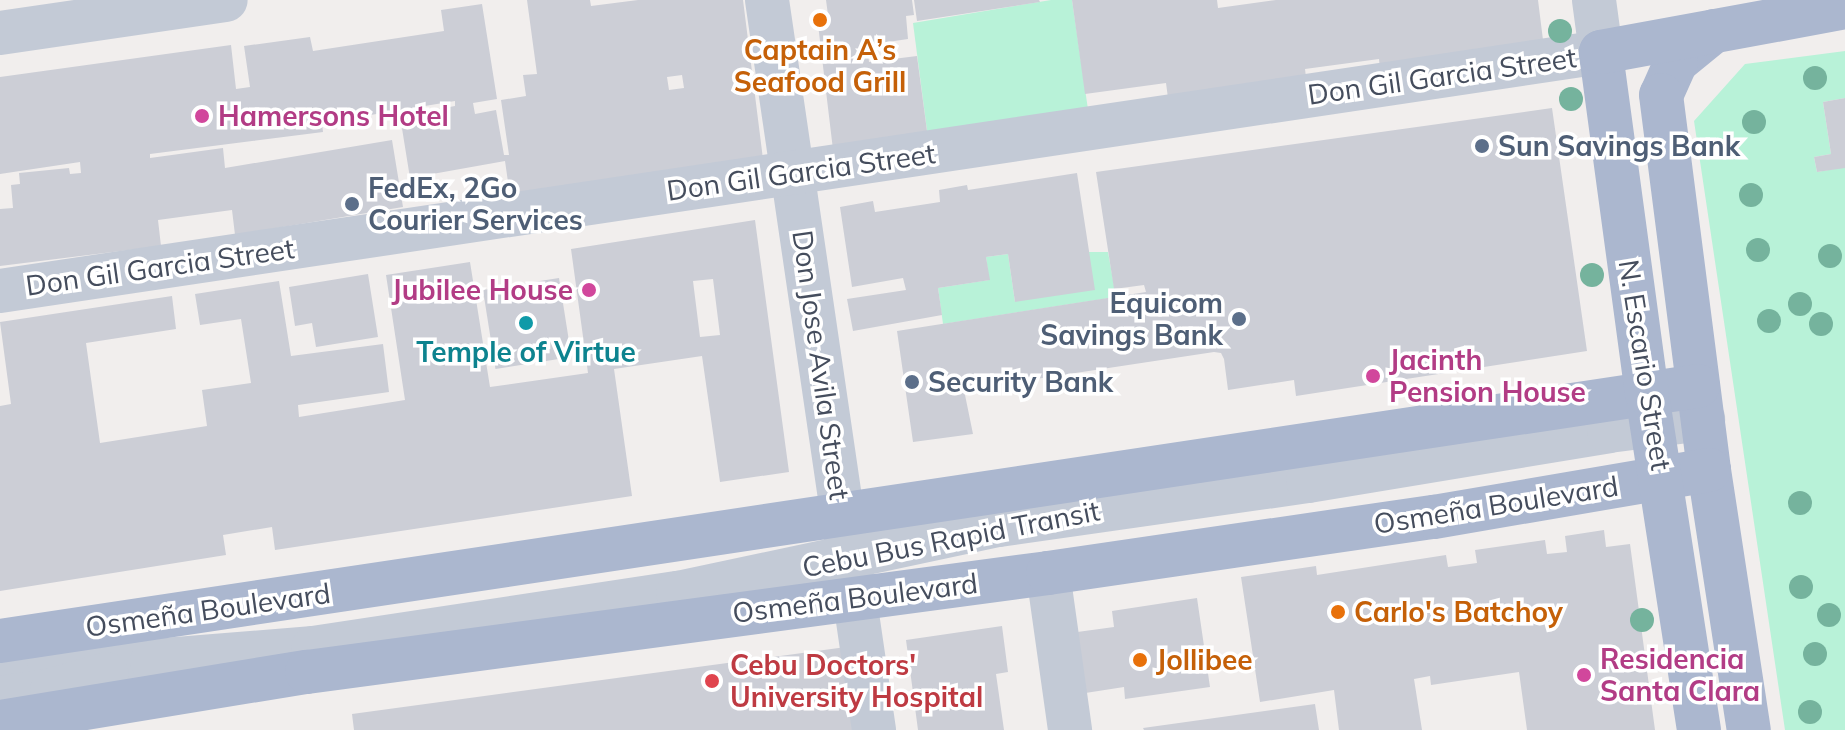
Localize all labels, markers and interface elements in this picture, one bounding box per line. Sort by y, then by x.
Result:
marker: Captain A’s Seafood Grill [811,11,829,29]
place label: Captain A’s Seafood Grill [734,33,906,99]
street label: Don Gil Garcia Street [1305,41,1579,111]
place label: Hamersons Hotel [218,99,449,133]
marker: Hamersons Hotel [193,107,211,125]
place label: Sun Savings Bank [1498,129,1740,163]
street label: Don Gil Garcia Street [664,137,938,207]
marker: Sun Savings Bank [1473,137,1491,155]
place label: FedEx, 2Go Courier Services [368,171,583,237]
marker: FedEx, 2Go Courier Services [343,195,361,213]
street label: Don Jose Avila Street [785,228,857,502]
street label: Don Gil Garcia Street [23,232,297,302]
street label: N. Escario Street [1612,257,1678,473]
place label: Jubilee House [392,273,573,307]
marker: Jubilee House [580,281,598,299]
place label: Equicom Savings Bank [1040,286,1223,352]
marker: Equicom Savings Bank [1230,310,1248,328]
marker: Temple of Virtue [517,314,535,332]
place label: Temple of Virtue [416,335,636,369]
place label: Jacinth Pension House [1389,343,1586,409]
place label: Security Bank [928,365,1113,399]
marker: Jacinth Pension House [1364,367,1382,385]
marker: Security Bank [903,373,921,391]
street label: Osmeña Boulevard [1371,469,1621,541]
street label: Cebu Bus Rapid Transit [800,494,1102,584]
street label: Osmeña Boulevard [730,566,980,630]
street label: Osmeña Boulevard [83,576,333,644]
place label: Carlo's Batchoy [1354,595,1563,629]
marker: Carlo's Batchoy [1329,603,1347,621]
place label: Residencia Santa Clara [1600,642,1760,708]
place label: Jollibee [1156,643,1253,677]
place label: Cebu Doctors' University Hospital [730,648,983,714]
marker: Jollibee [1131,651,1149,669]
marker: Residencia Santa Clara [1575,666,1593,684]
marker: Cebu Doctors' University Hospital [701,670,723,692]

